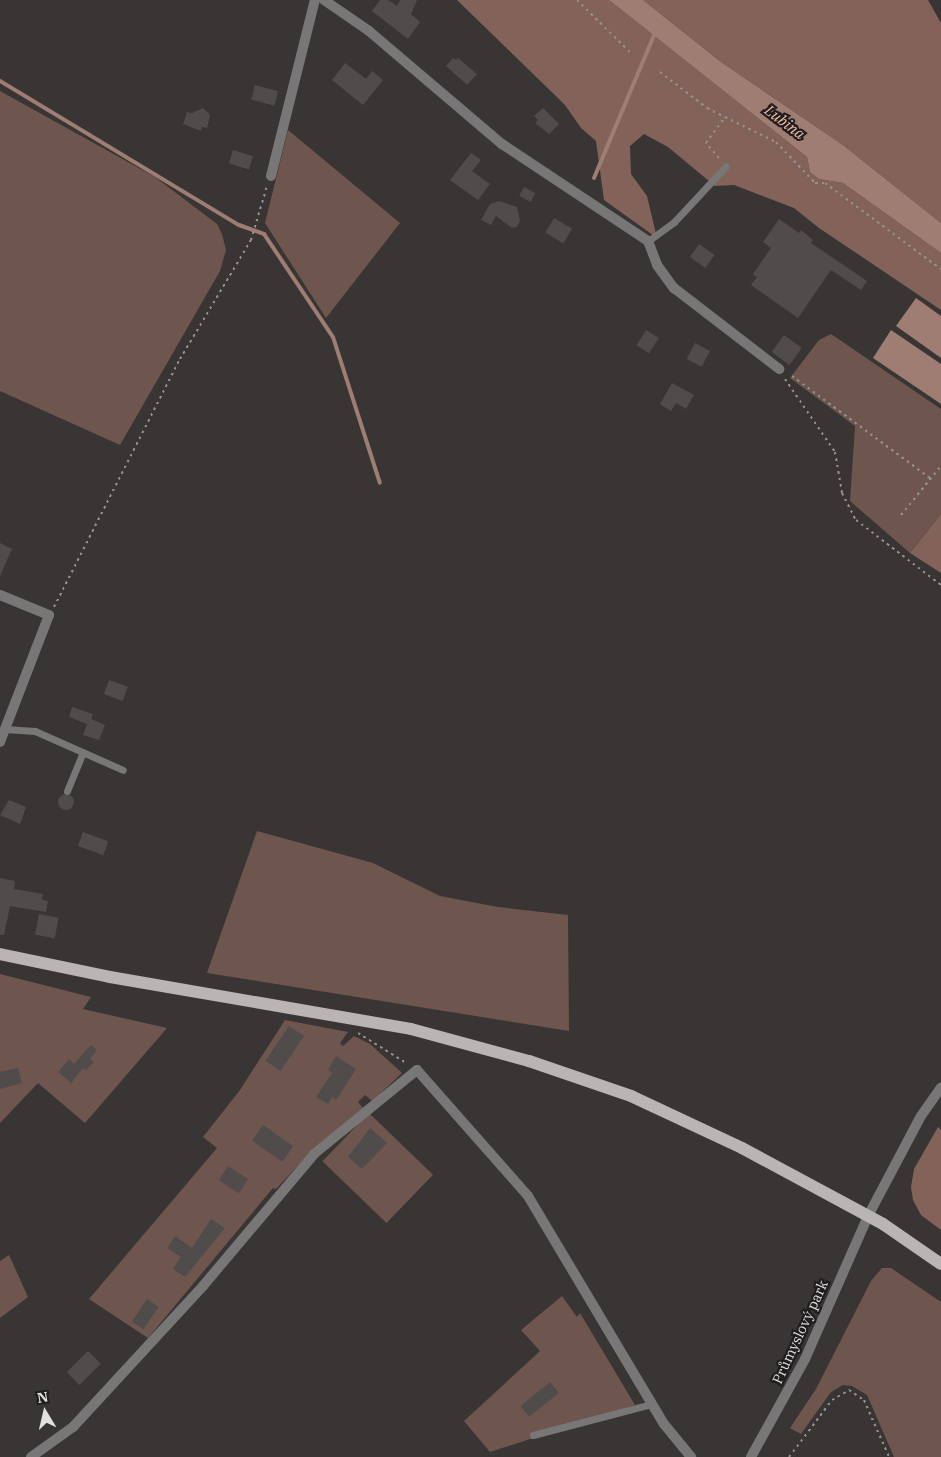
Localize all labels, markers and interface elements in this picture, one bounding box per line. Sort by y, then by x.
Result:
water label: Lubina [761,101,809,143]
street label: Průmyslový park [769,1278,831,1386]
north arrow [20,1387,70,1437]
text: N [36,1387,50,1407]

